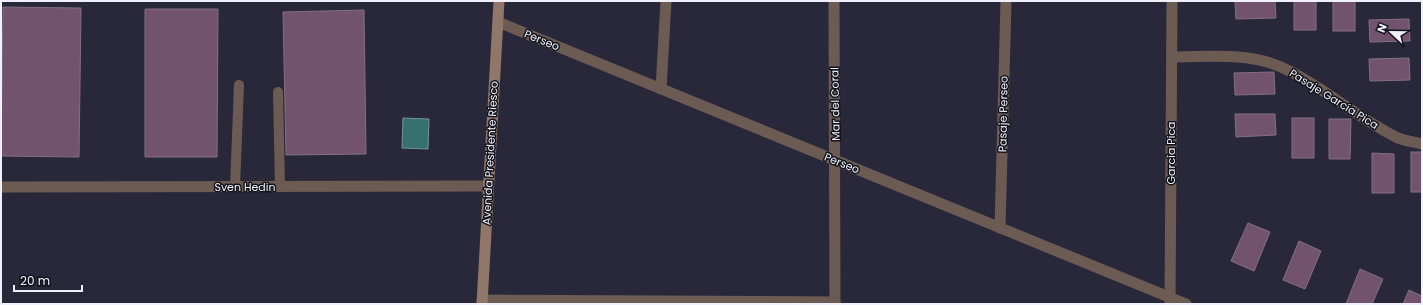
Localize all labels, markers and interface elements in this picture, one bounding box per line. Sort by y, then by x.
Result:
north arrow [1371,12,1411,52]
text: N [1373,21,1391,35]
street label: Perseo [522,26,562,54]
street label: Pasaje García Pica [1286,65,1382,133]
street label: Mar del Coral [826,67,844,141]
street label: Pasaje Perseo [994,76,1012,152]
street label: Avenida Presidente Riesco [478,80,502,226]
street label: García Pica [1163,121,1179,185]
street label: Perseo [822,149,862,177]
street label: Sven Hedin [214,179,276,195]
scale bar [14,267,82,293]
text: 20 m [20,272,50,289]

